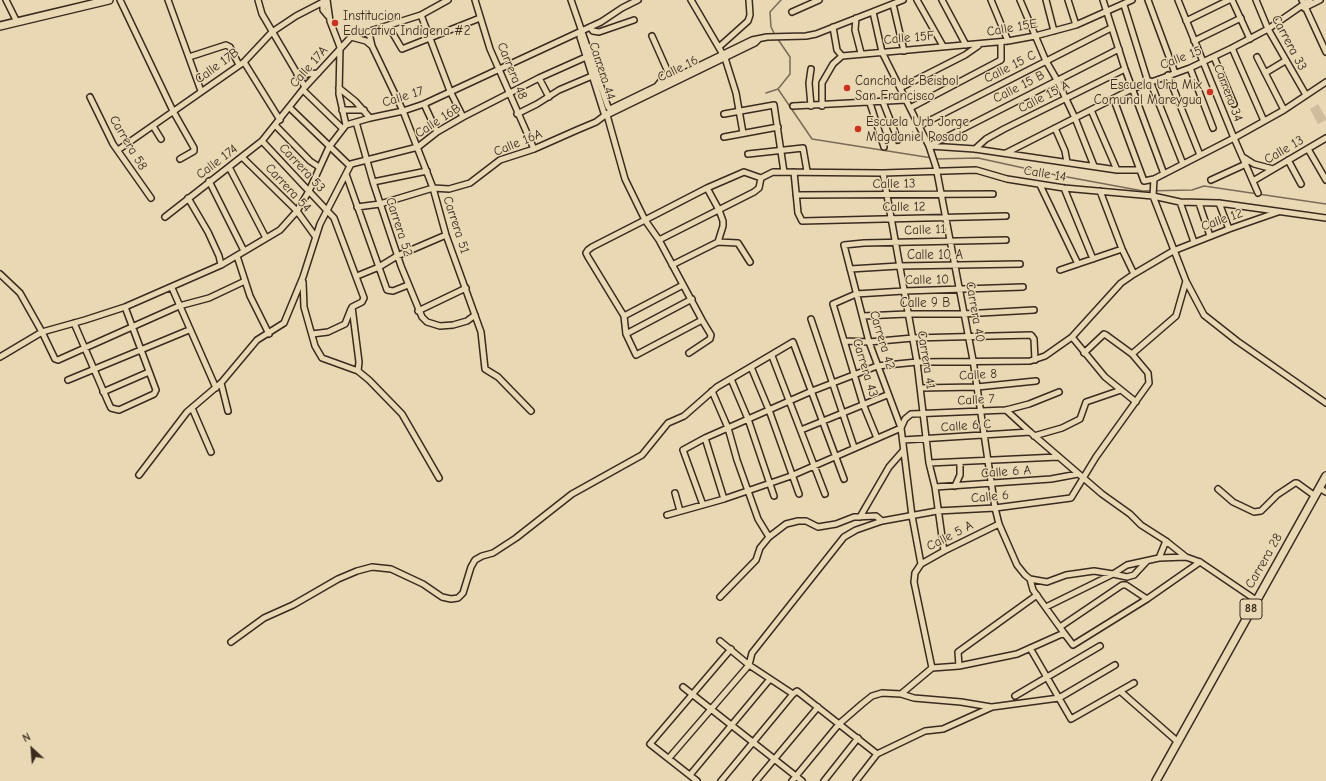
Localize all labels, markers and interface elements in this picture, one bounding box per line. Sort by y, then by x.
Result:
place label: Institucion Educativa Indigena #2 [343,8,470,39]
street label: Carrera 33 [1268,13,1310,73]
street label: Calle 15E [985,16,1039,40]
marker: Institucion Educativa Indigena #2 [330,18,340,28]
street label: Calle 15F [883,28,935,48]
street label: Carrera 48 [493,40,531,102]
street label: Carrera 44 [585,40,619,102]
street label: Calle 17A [287,43,331,91]
street label: Calle 15 [1158,43,1204,73]
street label: Calle 17B [192,45,242,87]
street label: Calle 15 C [982,47,1038,87]
street label: Calle 16 [655,52,701,86]
street label: Carrera 34 [1210,62,1246,124]
street label: Calle 15 B [991,67,1047,107]
place label: Cancha de Beisbol San Francisco [855,73,959,104]
street label: Calle 15 A [1016,77,1072,117]
place label: Escuela Urb Mix Comunal Mareygua [1094,77,1202,108]
street label: Calle 17 [380,83,426,111]
marker: Cancha de Beisbol San Francisco [842,83,852,93]
marker: Escuela Urb Mix Comunal Mareygua [1205,87,1215,97]
street label: Calle 16B [412,100,464,142]
street label: Carrera 58 [106,113,150,173]
place label: Escuela Urb Jorge Magdaniel Rosado [866,114,969,145]
marker: Escuela Urb Jorge Magdaniel Rosado [853,124,863,134]
street label: Calle 16A [491,126,545,160]
street label: Calle 13 [1261,133,1307,167]
street label: Carrera 53 [276,140,328,196]
street label: Calle 174 [193,141,241,183]
street label: Carrera 54 [262,161,314,215]
street label: Calle 14 [1023,163,1067,185]
street label: Calle 13 [872,176,916,192]
street label: Carrera 51 [439,194,473,256]
street label: Carrera 52 [382,196,416,258]
street label: Calle 12 [882,199,926,215]
street label: Calle 12 [1199,205,1245,235]
street label: Calle 11 [904,221,946,239]
street label: Calle 10 A [907,247,963,263]
street label: Calle 10 [905,272,949,288]
street label: Carrera 40 [962,280,988,344]
street label: Calle 9 B [900,295,950,311]
street label: Carrera 42 [866,309,898,371]
street label: Carrera 41 [914,330,938,390]
street label: Carrera 43 [849,337,881,399]
street label: Calle 8 [959,366,997,384]
street label: Calle 7 [957,391,995,409]
street label: Calle 6 C [940,416,992,436]
street label: Calle 6 A [980,462,1032,482]
street label: Calle 6 [970,488,1010,506]
street label: Calle 5 A [924,518,976,554]
street label: Carrera 28 [1242,531,1286,591]
road number: 88 [1240,599,1262,619]
north arrow [12,729,52,769]
text: N [20,730,33,745]

